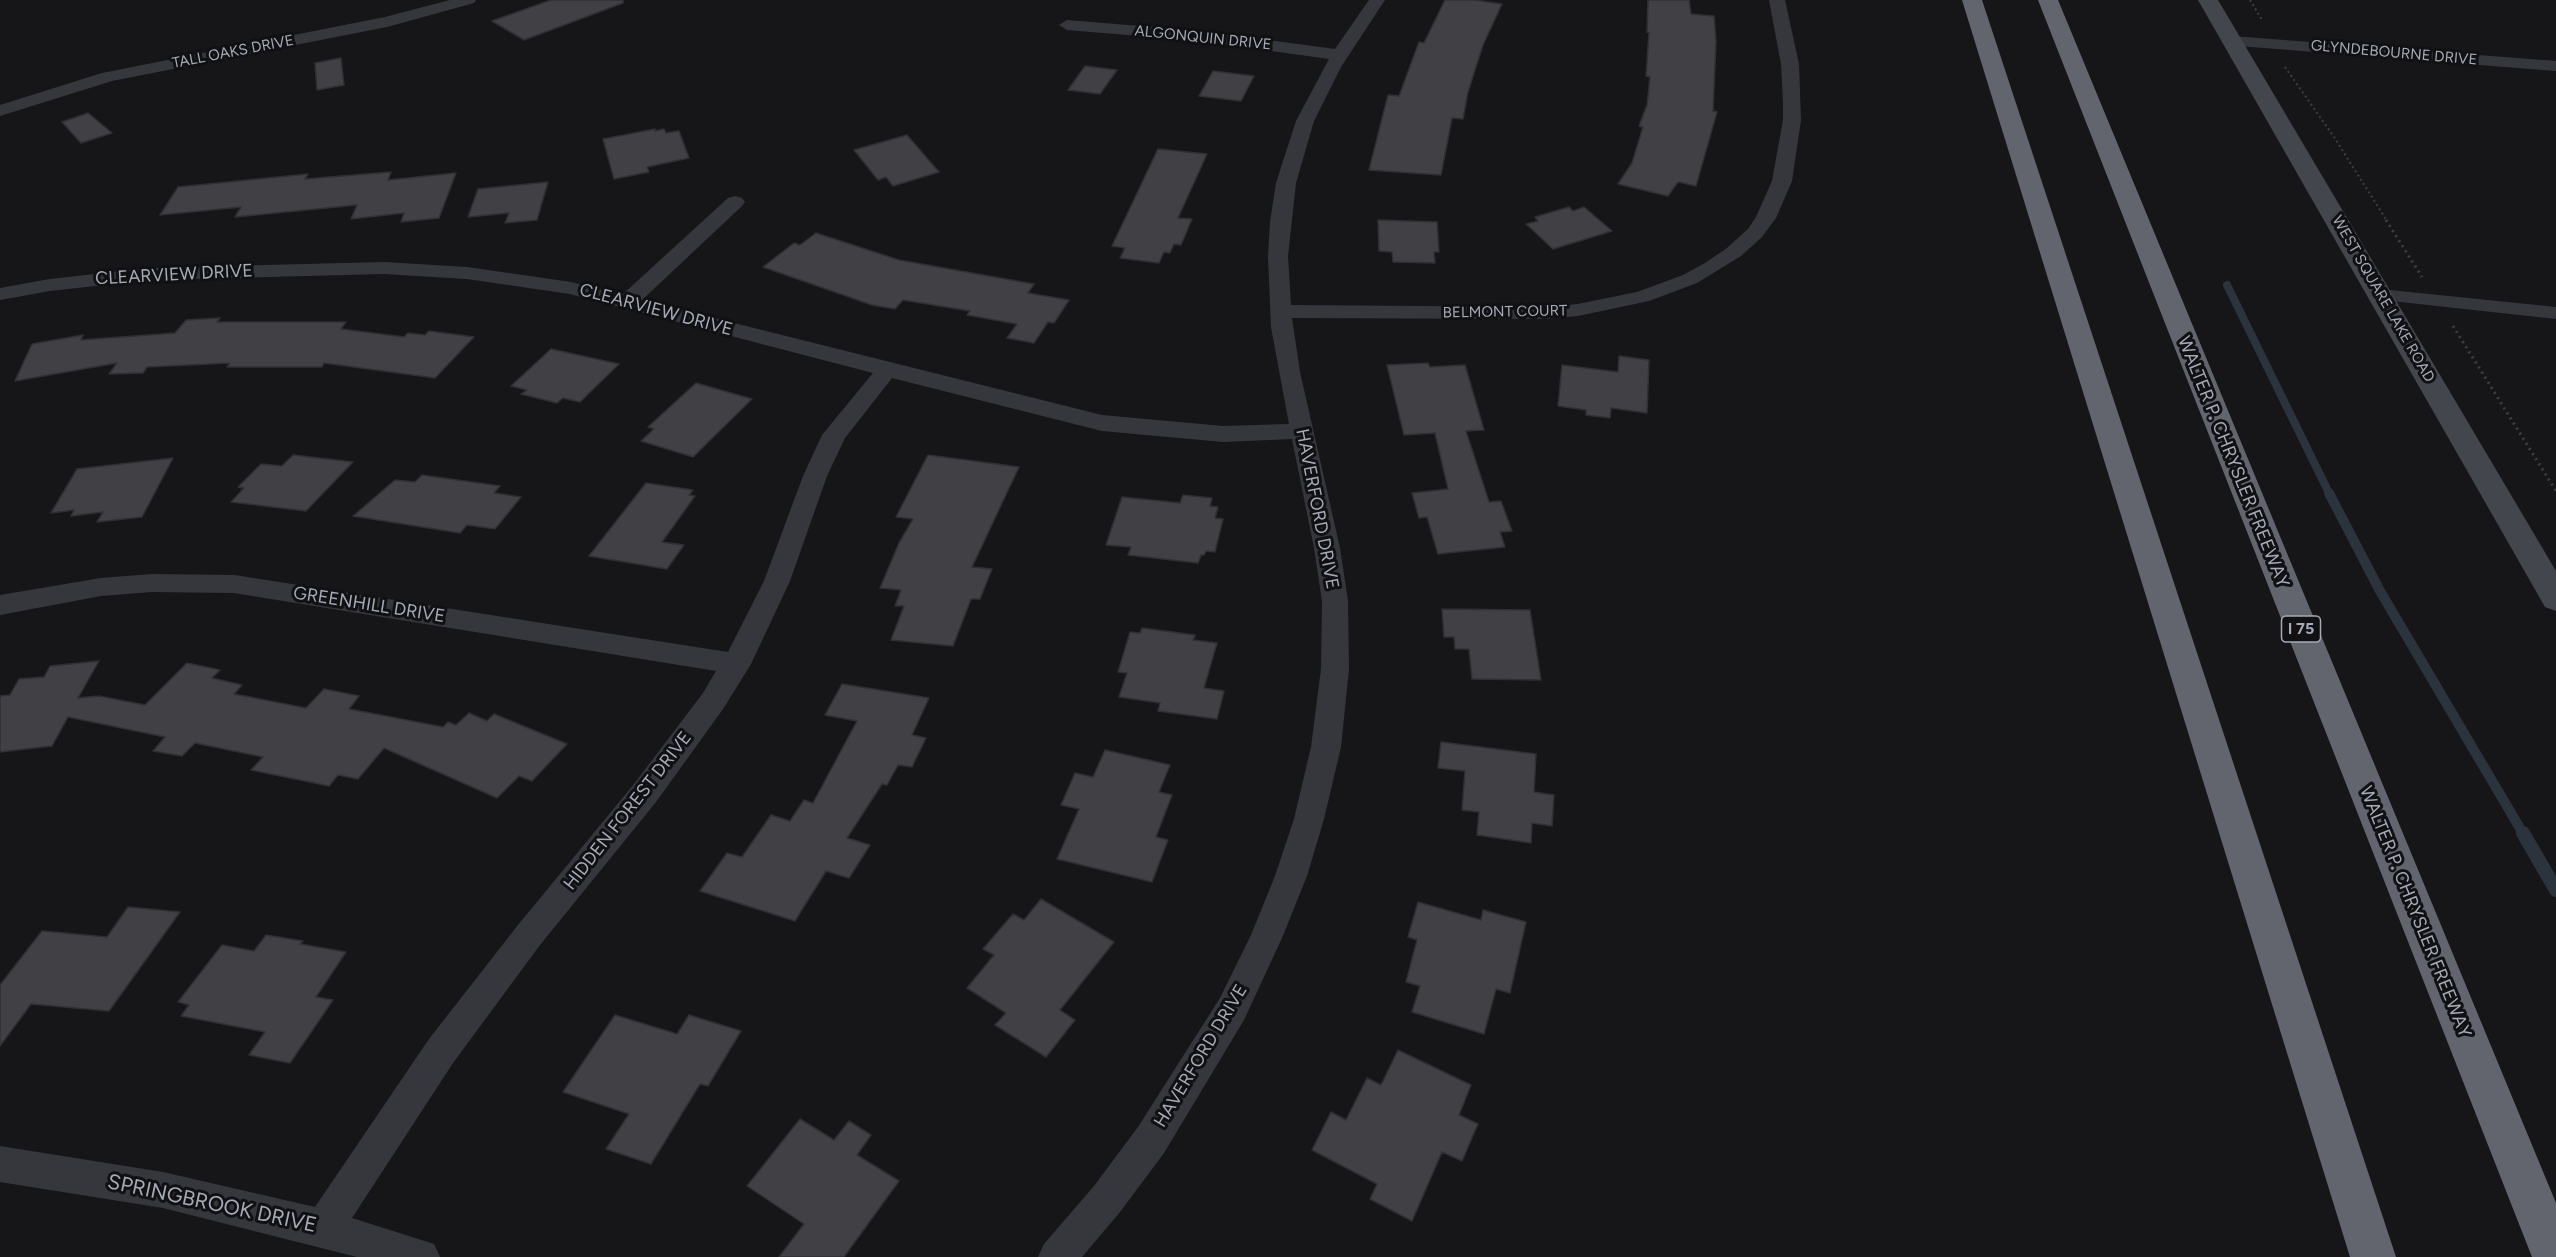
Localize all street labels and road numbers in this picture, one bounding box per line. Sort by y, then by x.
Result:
street label: ALGONQUIN DRIVE [1134,22,1272,54]
street label: TALL OAKS DRIVE [171,31,295,73]
street label: GLYNDEBOURNE DRIVE [2310,37,2478,69]
street label: WEST SQUARE LAKE ROAD [2328,213,2438,385]
street label: CLEARVIEW DRIVE [95,260,253,290]
street label: CLEARVIEW DRIVE [577,279,735,341]
street label: BELMONT COURT [1443,302,1567,322]
street label: WALTER P. CHRYSLER FREEWAY [2173,333,2293,591]
street label: HAVERFORD DRIVE [1291,427,1343,591]
street label: GREENHILL DRIVE [292,582,446,628]
road number: I 75 [2282,616,2320,642]
street label: HIDDEN FOREST DRIVE [559,728,697,894]
street label: WALTER P. CHRYSLER FREEWAY [2355,783,2475,1041]
street label: HAVERFORD DRIVE [1150,981,1252,1131]
street label: SPRINGBROOK DRIVE [105,1170,319,1238]

